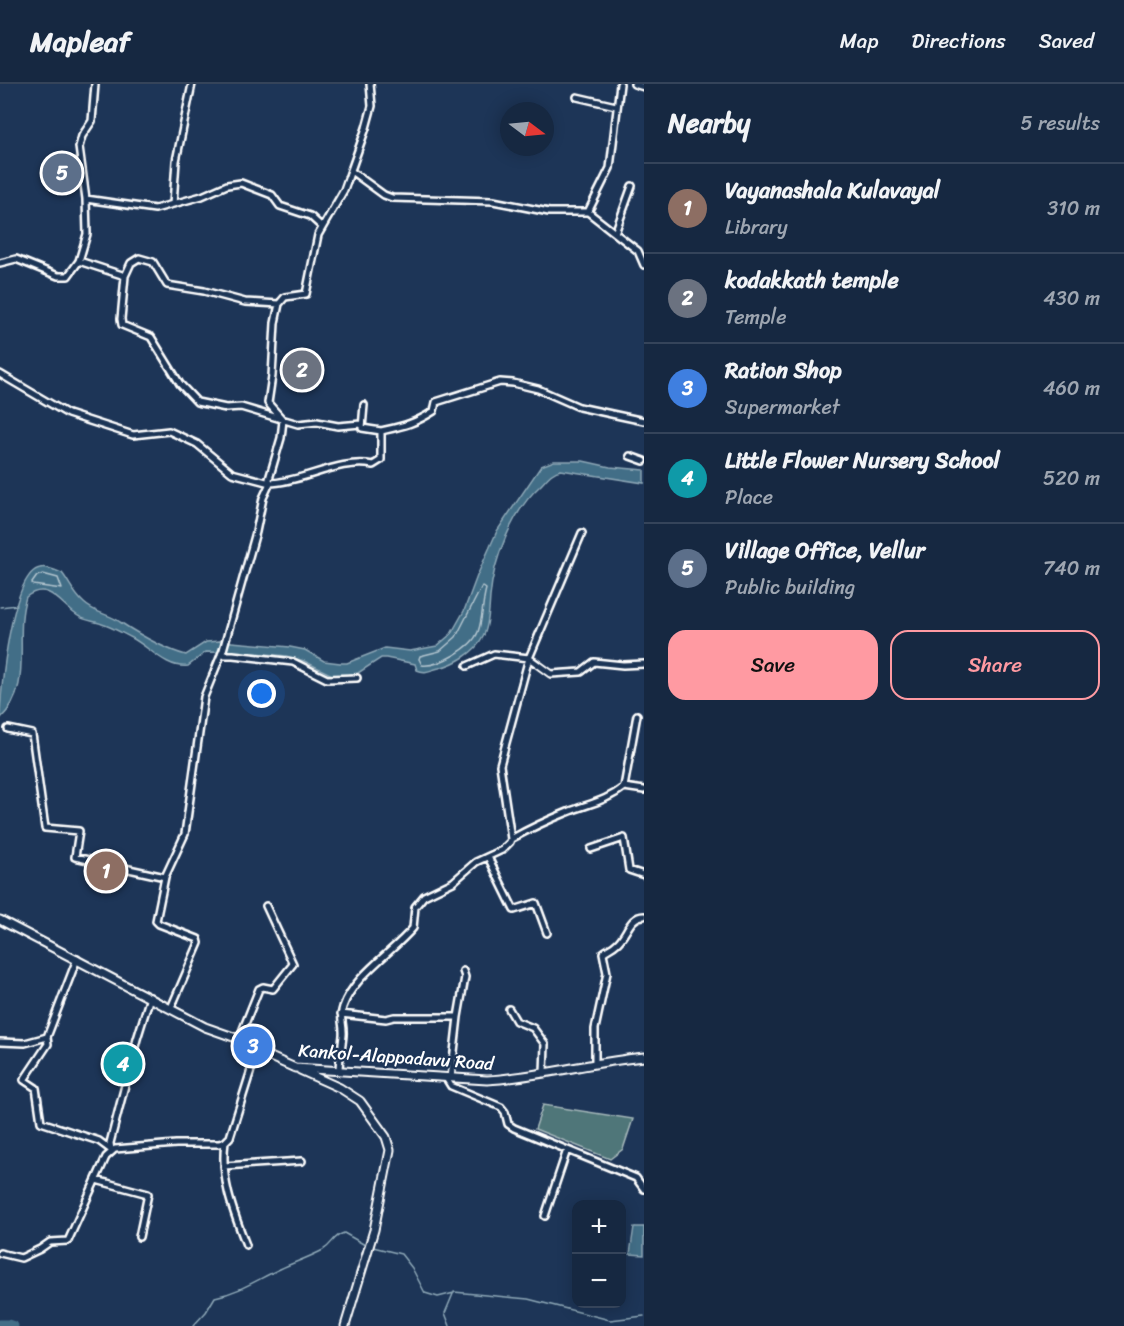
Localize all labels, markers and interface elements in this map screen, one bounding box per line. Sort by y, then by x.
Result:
text: Mapleaf [30,17,130,66]
text: Map [840,22,878,60]
text: Directions [911,22,1006,60]
text: Saved [1039,22,1094,60]
text: Nearby [668,100,750,146]
north arrow [500,102,554,156]
text: 5 results [1021,106,1100,141]
pin: 5 [42,150,82,196]
text: Vayanashala Kulavayal [725,171,940,210]
text: 1 [683,191,692,226]
text: 310 m [1047,191,1100,226]
text: Library [725,210,788,245]
text: kodakkath temple [725,261,899,300]
text: 2 [682,281,693,316]
text: 430 m [1043,281,1100,316]
text: Temple [725,300,787,335]
pin: 2 [282,348,322,392]
text: Ration Shop [725,351,842,390]
text: 3 [682,371,693,406]
text: 460 m [1043,371,1100,406]
text: Supermarket [725,390,840,425]
text: Little Flower Nursery School [725,441,1000,480]
text: 4 [681,461,694,496]
text: 520 m [1043,461,1100,496]
text: Place [725,480,773,515]
text: Village Office, Vellur [725,531,925,570]
text: 5 [681,551,694,586]
text: 740 m [1043,551,1100,586]
text: Public building [725,570,855,605]
button: Save [668,630,878,700]
button: Share [890,630,1100,700]
your location [247,679,276,708]
pin: 1 [86,848,126,894]
pin: 3 [234,1024,272,1068]
street label: Kankol-Alappadavu Road [297,1034,496,1080]
pin: 4 [104,1042,142,1086]
map controls [572,1200,626,1308]
button: + [572,1200,626,1254]
button: − [572,1254,626,1308]

